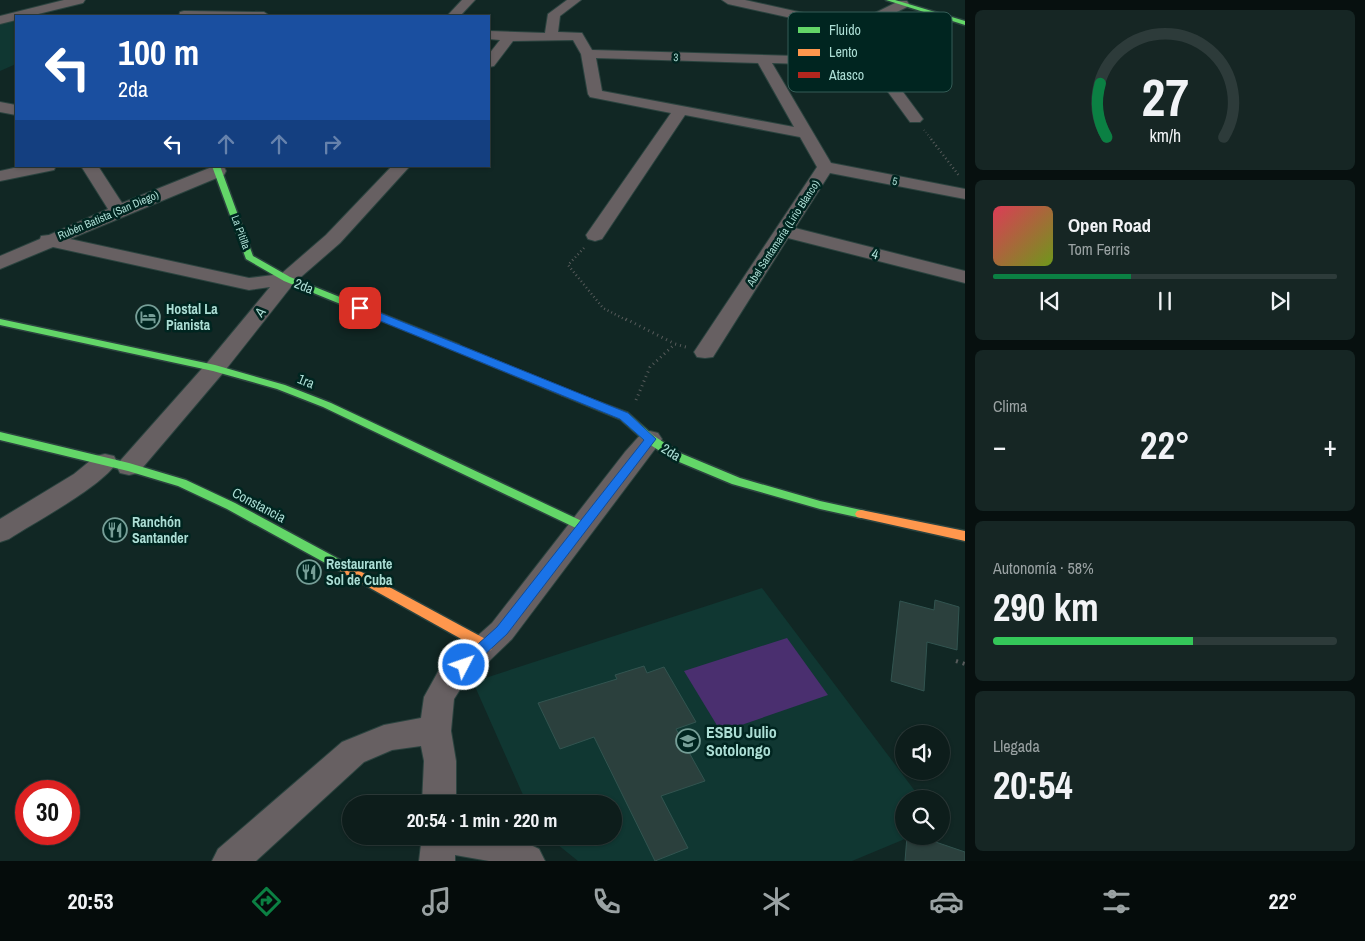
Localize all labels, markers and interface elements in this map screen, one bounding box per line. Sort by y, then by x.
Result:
legend [788,12,952,92]
text: Fluido [829,21,861,39]
text: 100 m [118,29,199,76]
icon: left [35,35,100,100]
text: Lento [829,43,858,61]
street label: 3 [673,50,679,64]
text: 27 [1141,62,1189,132]
text: Atasco [828,66,864,84]
text: 2da [118,74,148,104]
text: km/h [1149,124,1181,148]
icon: left [159,130,187,158]
icon: ahead [212,130,240,158]
icon: ahead [265,130,293,158]
icon: right [318,130,346,158]
street label: 5 [891,174,899,188]
street label: Abel Santamaría (Lirio Blanco) [743,177,823,290]
street label: Rubén Batista (San Diego) [55,187,161,243]
text: Open Road [1068,212,1151,238]
street label: La Pitilla [228,213,254,251]
text: Tom Ferris [1068,238,1130,260]
street label: 4 [870,244,881,264]
street label: 2da [292,274,317,298]
pin [339,287,381,329]
icon: previous [1036,287,1064,315]
icon: pause [1151,287,1179,315]
icon: next [1266,287,1294,315]
icon: arrive [346,294,374,322]
place label: Hostal La Pianista [166,300,218,334]
street label: A [250,303,270,321]
hotel icon: Hostal La Pianista [135,304,161,330]
street label: 1ra [295,370,318,393]
text: Clima [993,395,1027,417]
text: 22° [1140,420,1190,471]
text: − [993,427,1006,465]
text: + [1324,427,1337,465]
street label: 2da [658,439,684,465]
street label: Constancia [229,483,289,527]
place label: Ranchón Santander [132,513,189,547]
restaurant icon: Ranchón Santander [102,517,128,543]
place label: Restaurante Sol de Cuba [326,555,393,589]
text: Autonomía · 58% [993,557,1094,579]
restaurant icon: Restaurante Sol de Cuba [296,559,322,585]
text: 290 km [993,582,1099,633]
position arrow [437,638,489,690]
place label: ESBU Julio Sotolongo [706,721,777,761]
map controls [895,725,950,845]
button: sound [895,725,950,780]
school or university icon: ESBU Julio Sotolongo [675,728,701,754]
text: Llegada [993,735,1040,757]
text: 20:54 [993,760,1073,811]
speed limit sign: 30 [15,780,80,845]
button: search [895,790,950,845]
text: 20:54 · 1 min · 220 m [407,807,557,833]
icon: directions [249,884,284,919]
icon: music [419,884,454,919]
icon: phone [589,884,624,919]
icon: climate [759,884,794,919]
icon: car [929,884,964,919]
icon: filters [1099,884,1134,919]
text: 20:53 [67,886,114,916]
text: 22° [1269,886,1297,916]

